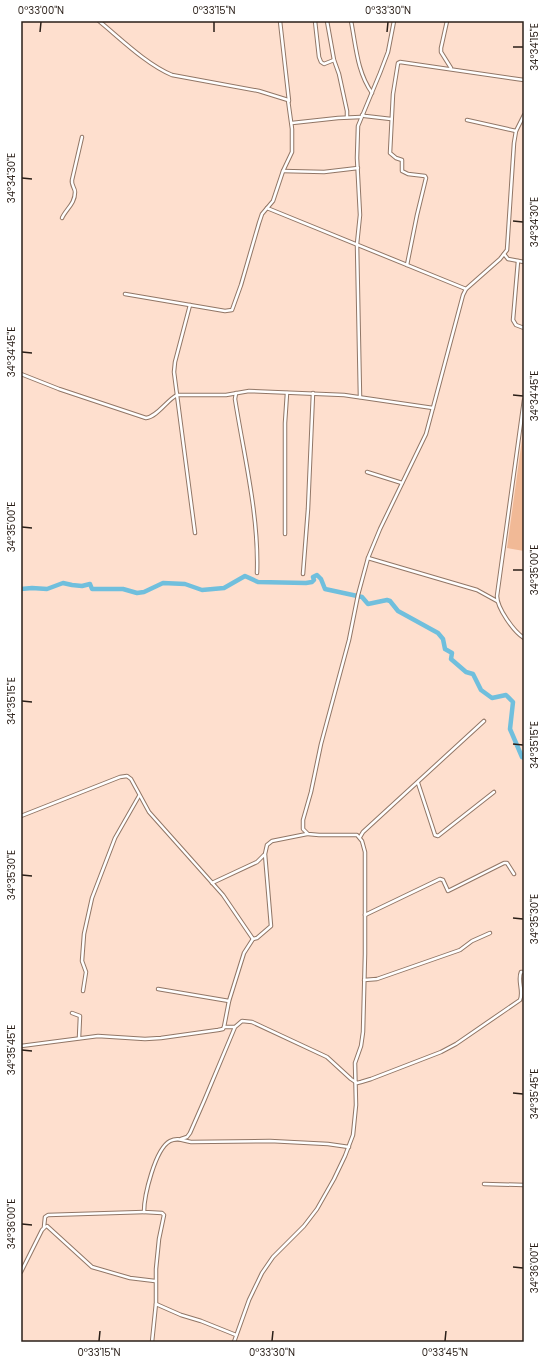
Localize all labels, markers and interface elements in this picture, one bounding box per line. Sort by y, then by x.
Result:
text: 0°33'00"N [18,3,64,18]
text: 0°33'15"N [192,3,236,18]
text: 0°33'30"N [365,3,411,18]
text: 34°34'15"E [527,23,542,71]
text: 34°34'30"E [4,153,19,203]
text: 34°34'30"E [527,197,542,247]
text: 34°34'45"E [4,327,19,377]
text: 34°34'45"E [527,371,542,421]
text: 34°35'00"E [4,502,19,552]
text: 34°35'00"E [527,545,542,595]
text: 34°35'15"E [4,677,19,725]
text: 34°35'15"E [527,721,542,769]
text: 34°35'30"E [4,850,19,900]
text: 34°35'30"E [527,894,542,944]
text: 34°35'45"E [4,1025,19,1075]
text: 34°35'45"E [527,1069,542,1119]
text: 34°36'00"E [4,1199,19,1249]
text: 34°36'00"E [527,1243,542,1293]
text: 0°33'15"N [77,1345,121,1360]
text: 0°33'30"N [249,1345,295,1360]
text: 0°33'45"N [422,1345,468,1360]

